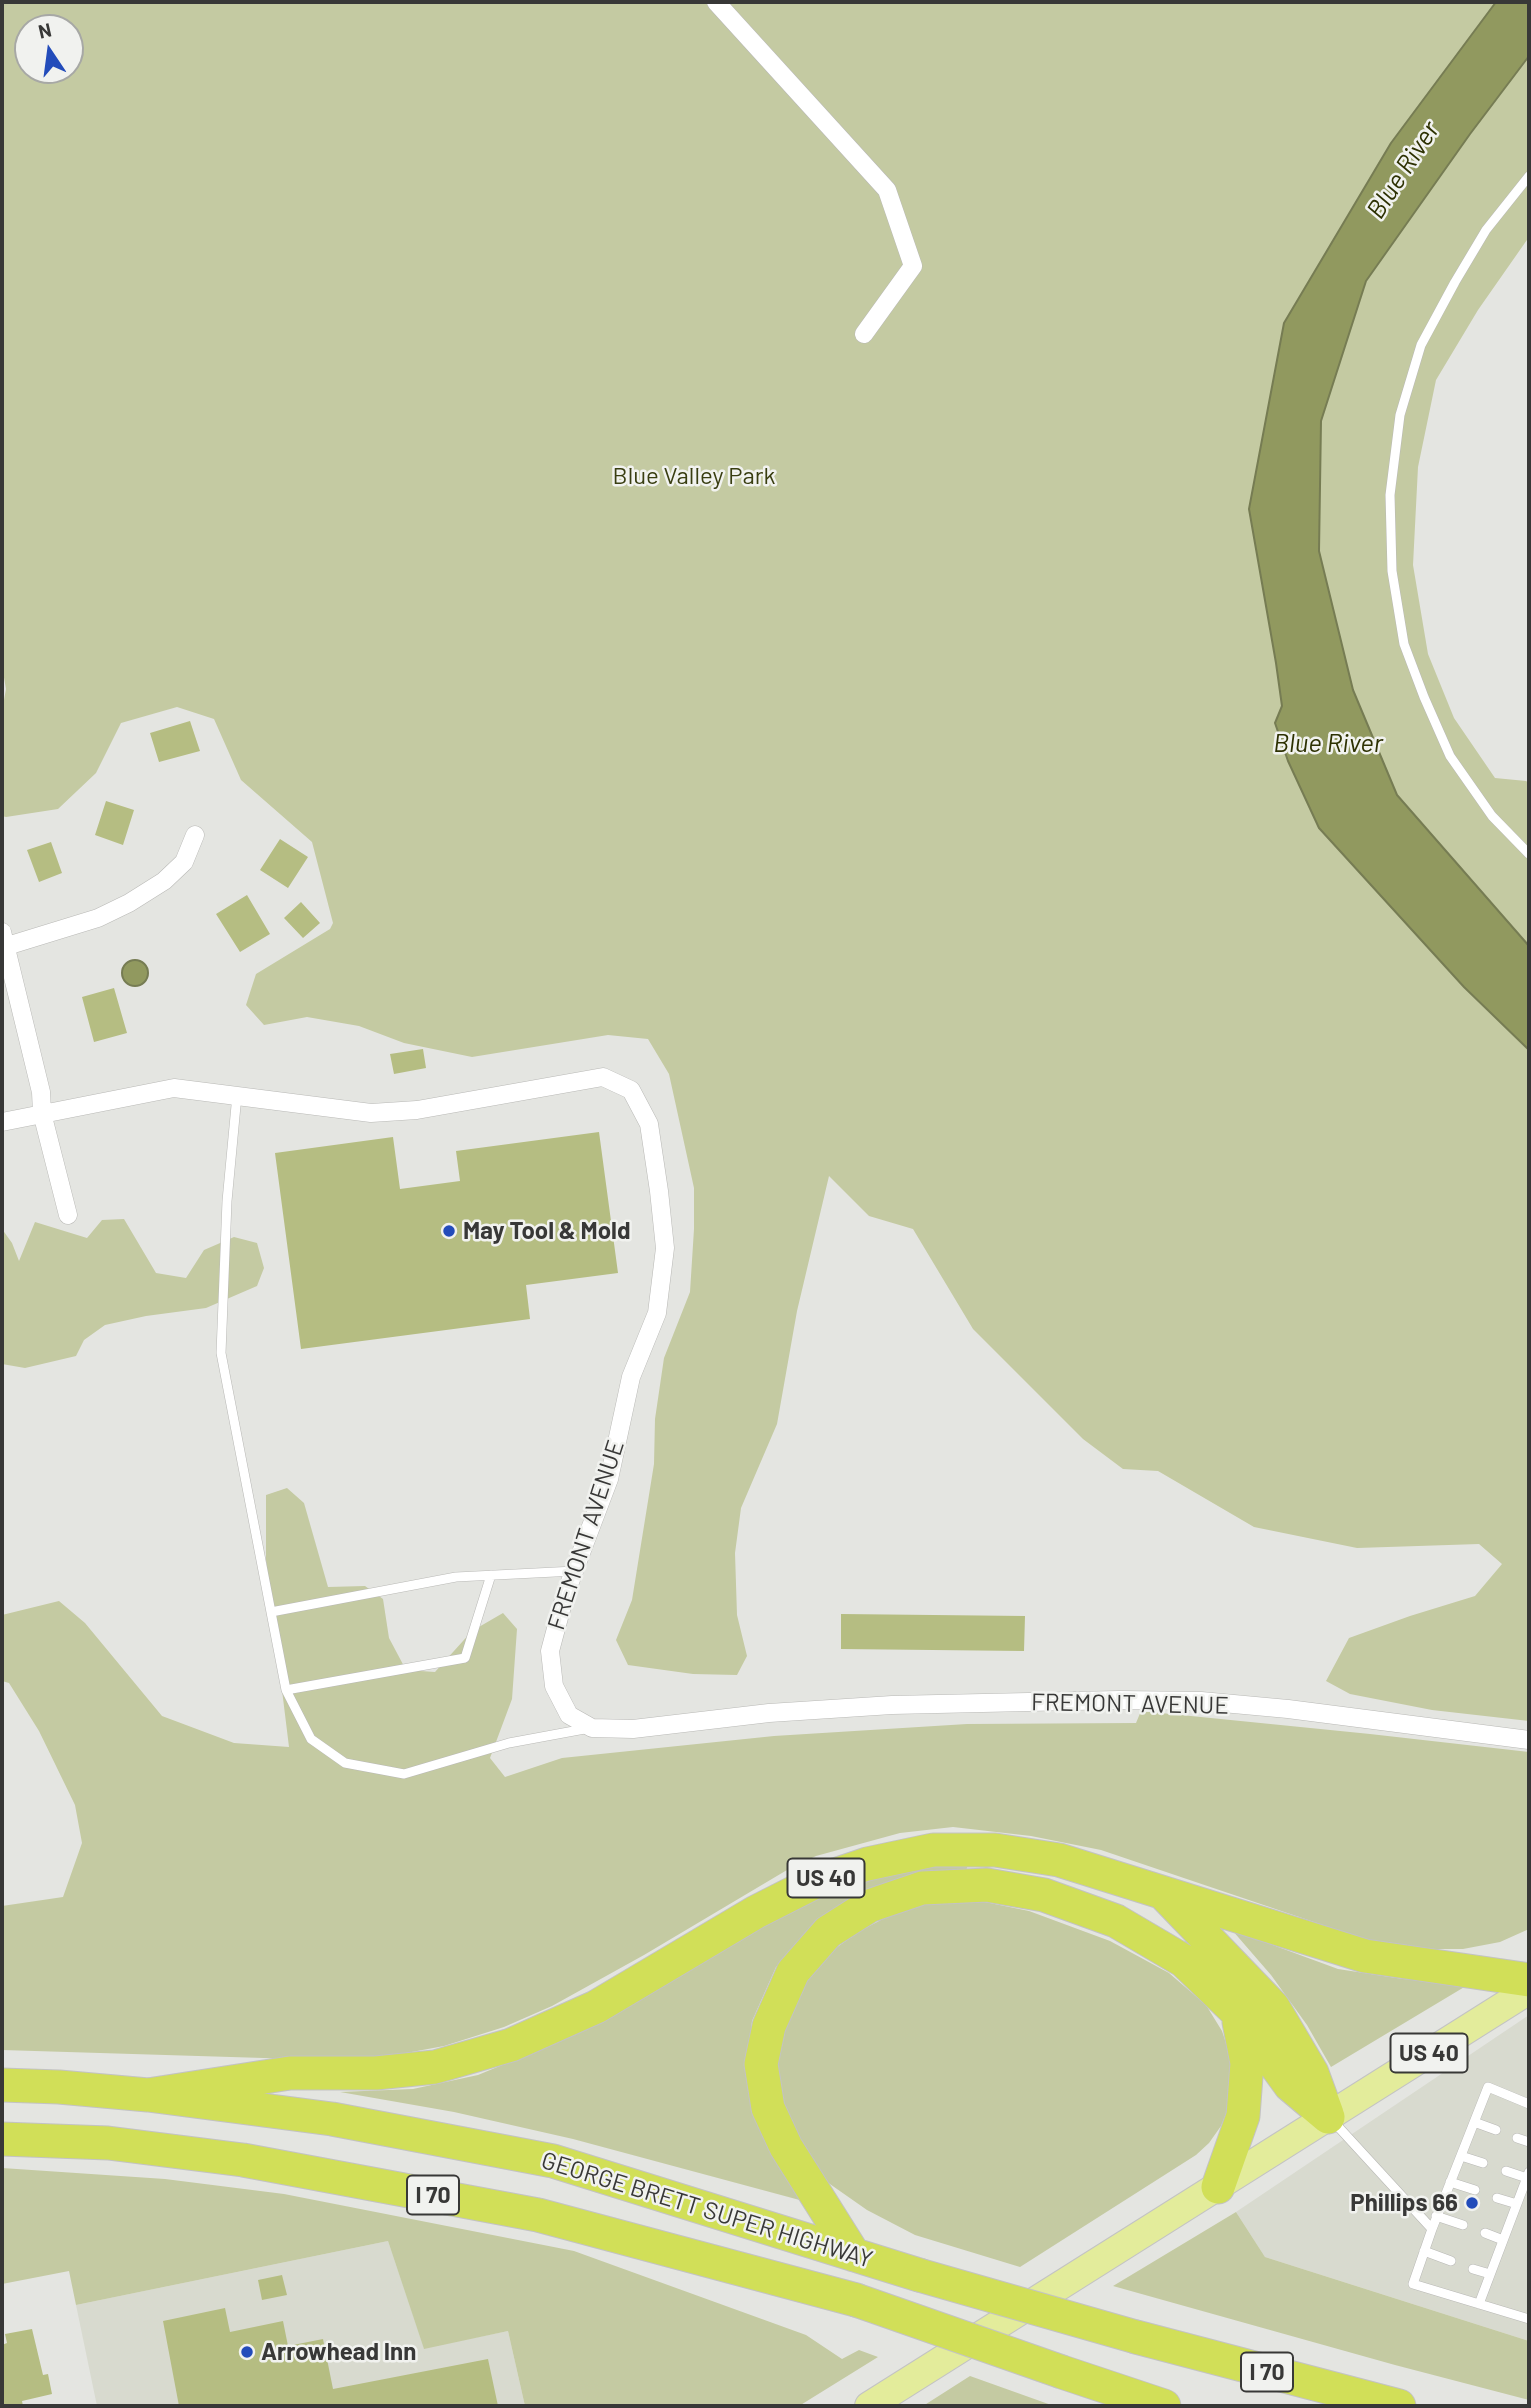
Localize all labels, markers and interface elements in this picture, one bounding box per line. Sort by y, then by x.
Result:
north arrow [14,14,84,84]
text: N [36,17,53,43]
water label: Blue River [1360,116,1446,224]
park label: Blue Valley Park [613,462,775,490]
water label: Blue River [1273,727,1383,759]
place label: May Tool & Mold [463,1217,630,1245]
marker: May Tool & Mold [441,1223,457,1239]
street label: FREMONT AVENUE [542,1437,630,1633]
street label: FREMONT AVENUE [1031,1688,1229,1720]
road number: US 40 [788,1858,864,1898]
road number: US 40 [1390,2034,1468,2072]
street label: GEORGE BRETT SUPER HIGHWAY [538,2146,876,2274]
road number: I 70 [407,2176,459,2214]
place label: Phillips 66 [1350,2189,1458,2217]
marker: Phillips 66 [1464,2195,1480,2211]
place label: Arrowhead Inn [261,2338,416,2366]
marker: Arrowhead Inn [239,2344,255,2360]
road number: I 70 [1241,2352,1293,2392]

